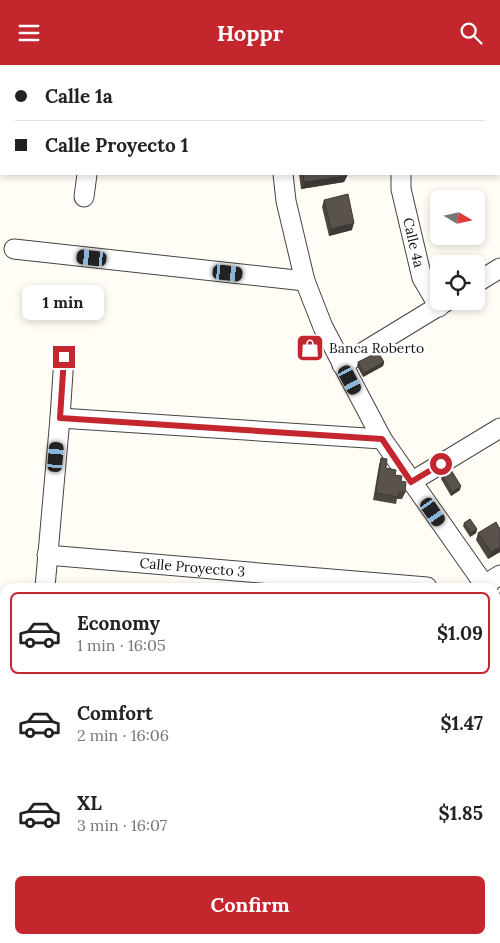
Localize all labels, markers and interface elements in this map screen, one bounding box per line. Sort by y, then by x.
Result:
icon: menu [15,19,43,47]
text: Hoppr [217,19,283,47]
icon: search [457,19,485,47]
text: Calle 1a [45,84,113,108]
text: Calle Proyecto 1 [45,133,189,157]
north arrow [430,190,485,245]
map controls [430,190,485,310]
street label: Calle 4a [399,216,428,269]
car [76,249,107,267]
button: locate [430,255,485,310]
car [212,264,243,282]
callout: 1 min [23,285,105,319]
text: 1 min [43,292,83,312]
shop icon: Banca Roberto [295,333,325,363]
place label: Banca Roberto [329,339,424,357]
route end [53,346,75,368]
car [336,363,363,397]
car [47,441,64,473]
route start [430,453,452,475]
car [418,495,447,529]
street label: Calle Proyecto 3 [139,554,246,581]
icon: car [17,611,62,656]
text: Economy [77,611,160,635]
text: $1.09 [437,621,483,645]
text: 1 min · 16:05 [77,635,166,655]
icon: car [17,701,62,746]
text: Comfort [77,701,153,725]
text: $1.47 [440,711,483,735]
text: 2 min · 16:06 [77,725,169,745]
icon: car [17,791,62,836]
text: XL [77,791,102,815]
text: $1.85 [439,801,483,825]
text: 3 min · 16:07 [77,815,167,835]
button: Confirm [15,876,485,934]

